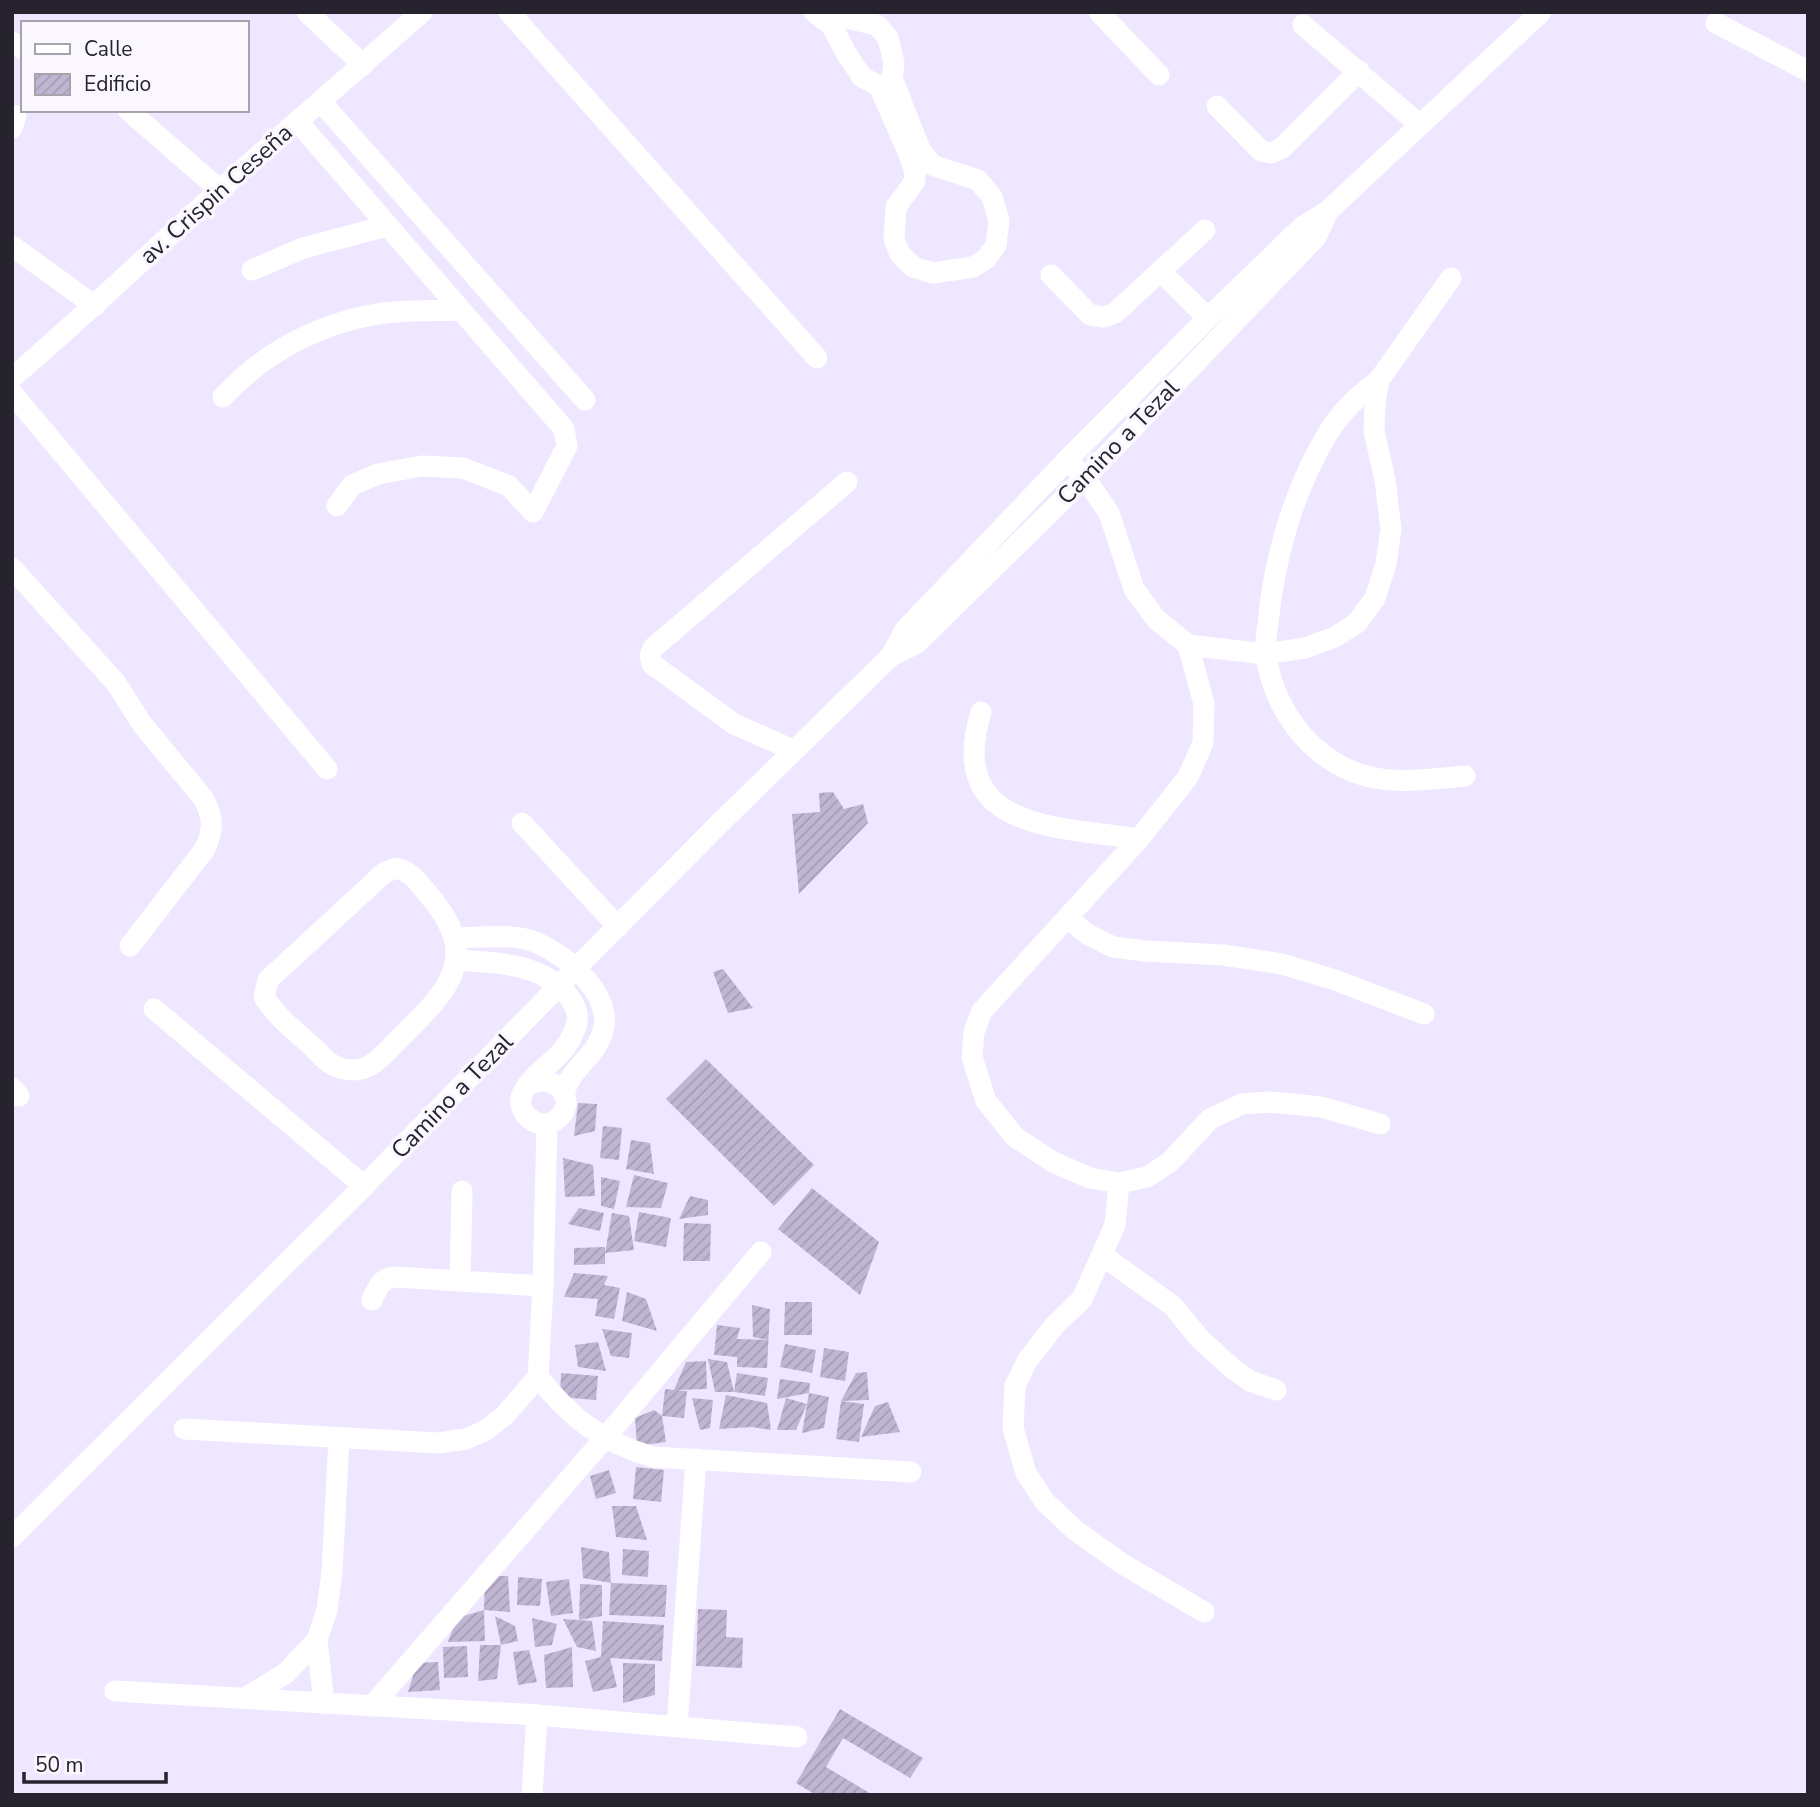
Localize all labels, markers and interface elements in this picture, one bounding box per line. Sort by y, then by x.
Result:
legend [21,21,248,112]
text: Calle [84,35,132,63]
text: Edificio [84,70,151,98]
street label: av. Crispin Ceseña [133,117,299,271]
street label: Camino a Tezal [1050,372,1186,512]
street label: Camino a Tezal [384,1026,520,1166]
scale bar [24,1741,166,1785]
text: 50 m [35,1751,84,1779]

